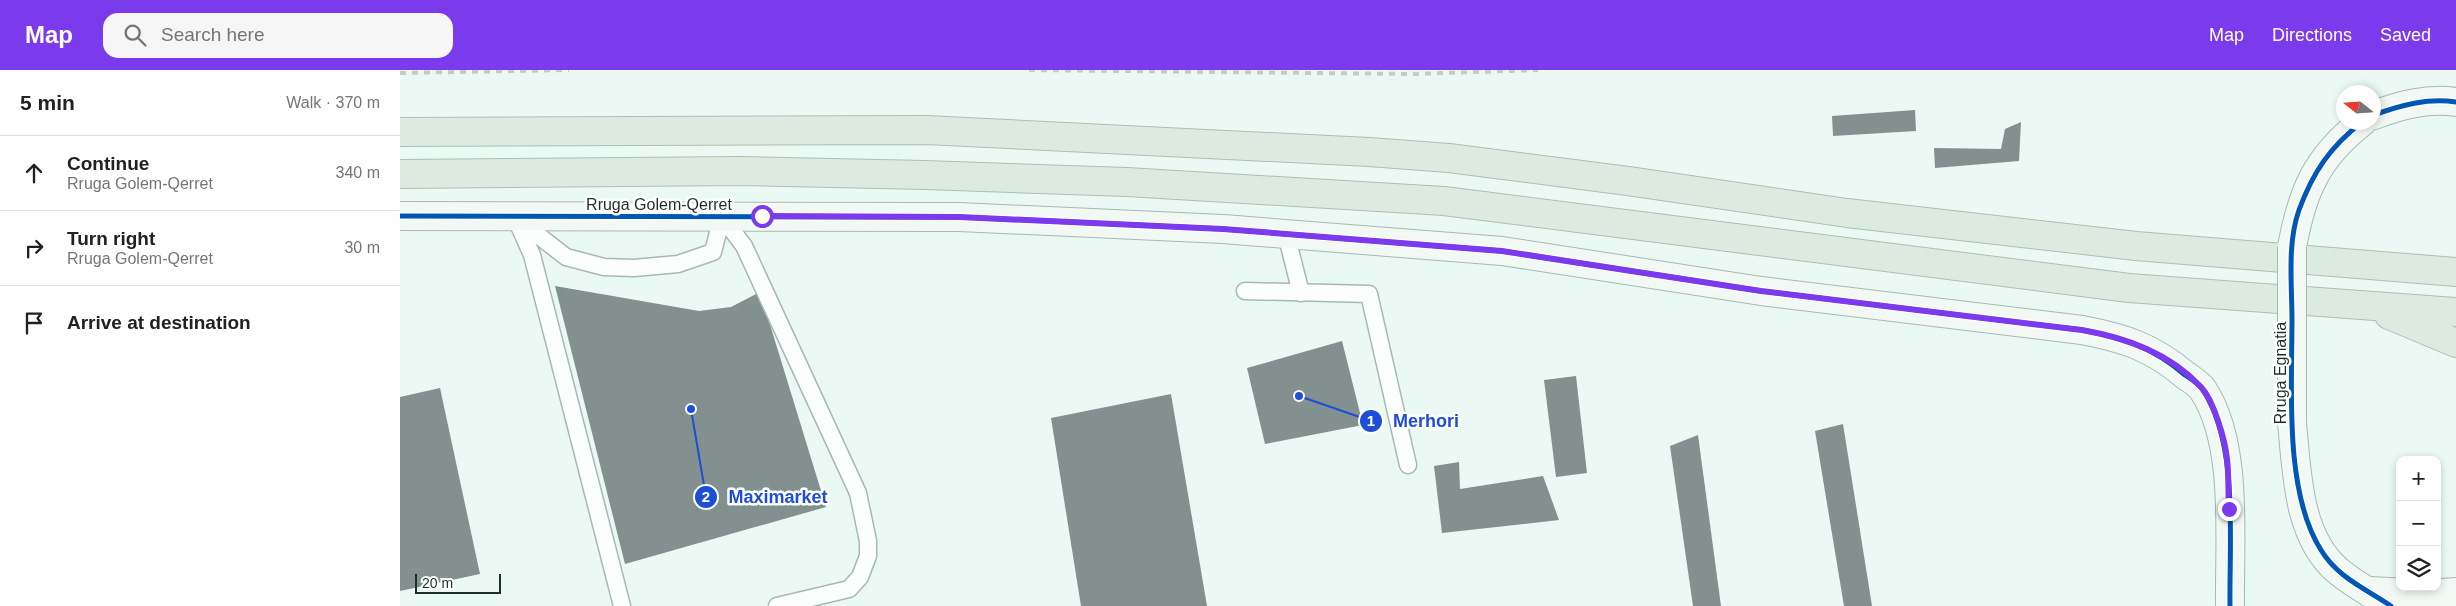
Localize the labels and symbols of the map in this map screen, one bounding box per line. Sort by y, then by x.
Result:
north arrow [2336,85,2381,130]
street label: Rruga Golem-Qerret [586,196,732,213]
route start [751,205,774,228]
street label: Rruga Egnatia [2272,322,2289,424]
callout: Merhori [1358,404,1469,437]
text: Merhori [1393,411,1459,431]
text: 1 [1367,412,1375,429]
callout: Maximarket [693,480,837,513]
text: Maximarket [728,487,828,507]
text: 2 [702,488,710,505]
route end [2218,498,2241,521]
scale bar [415,571,501,594]

